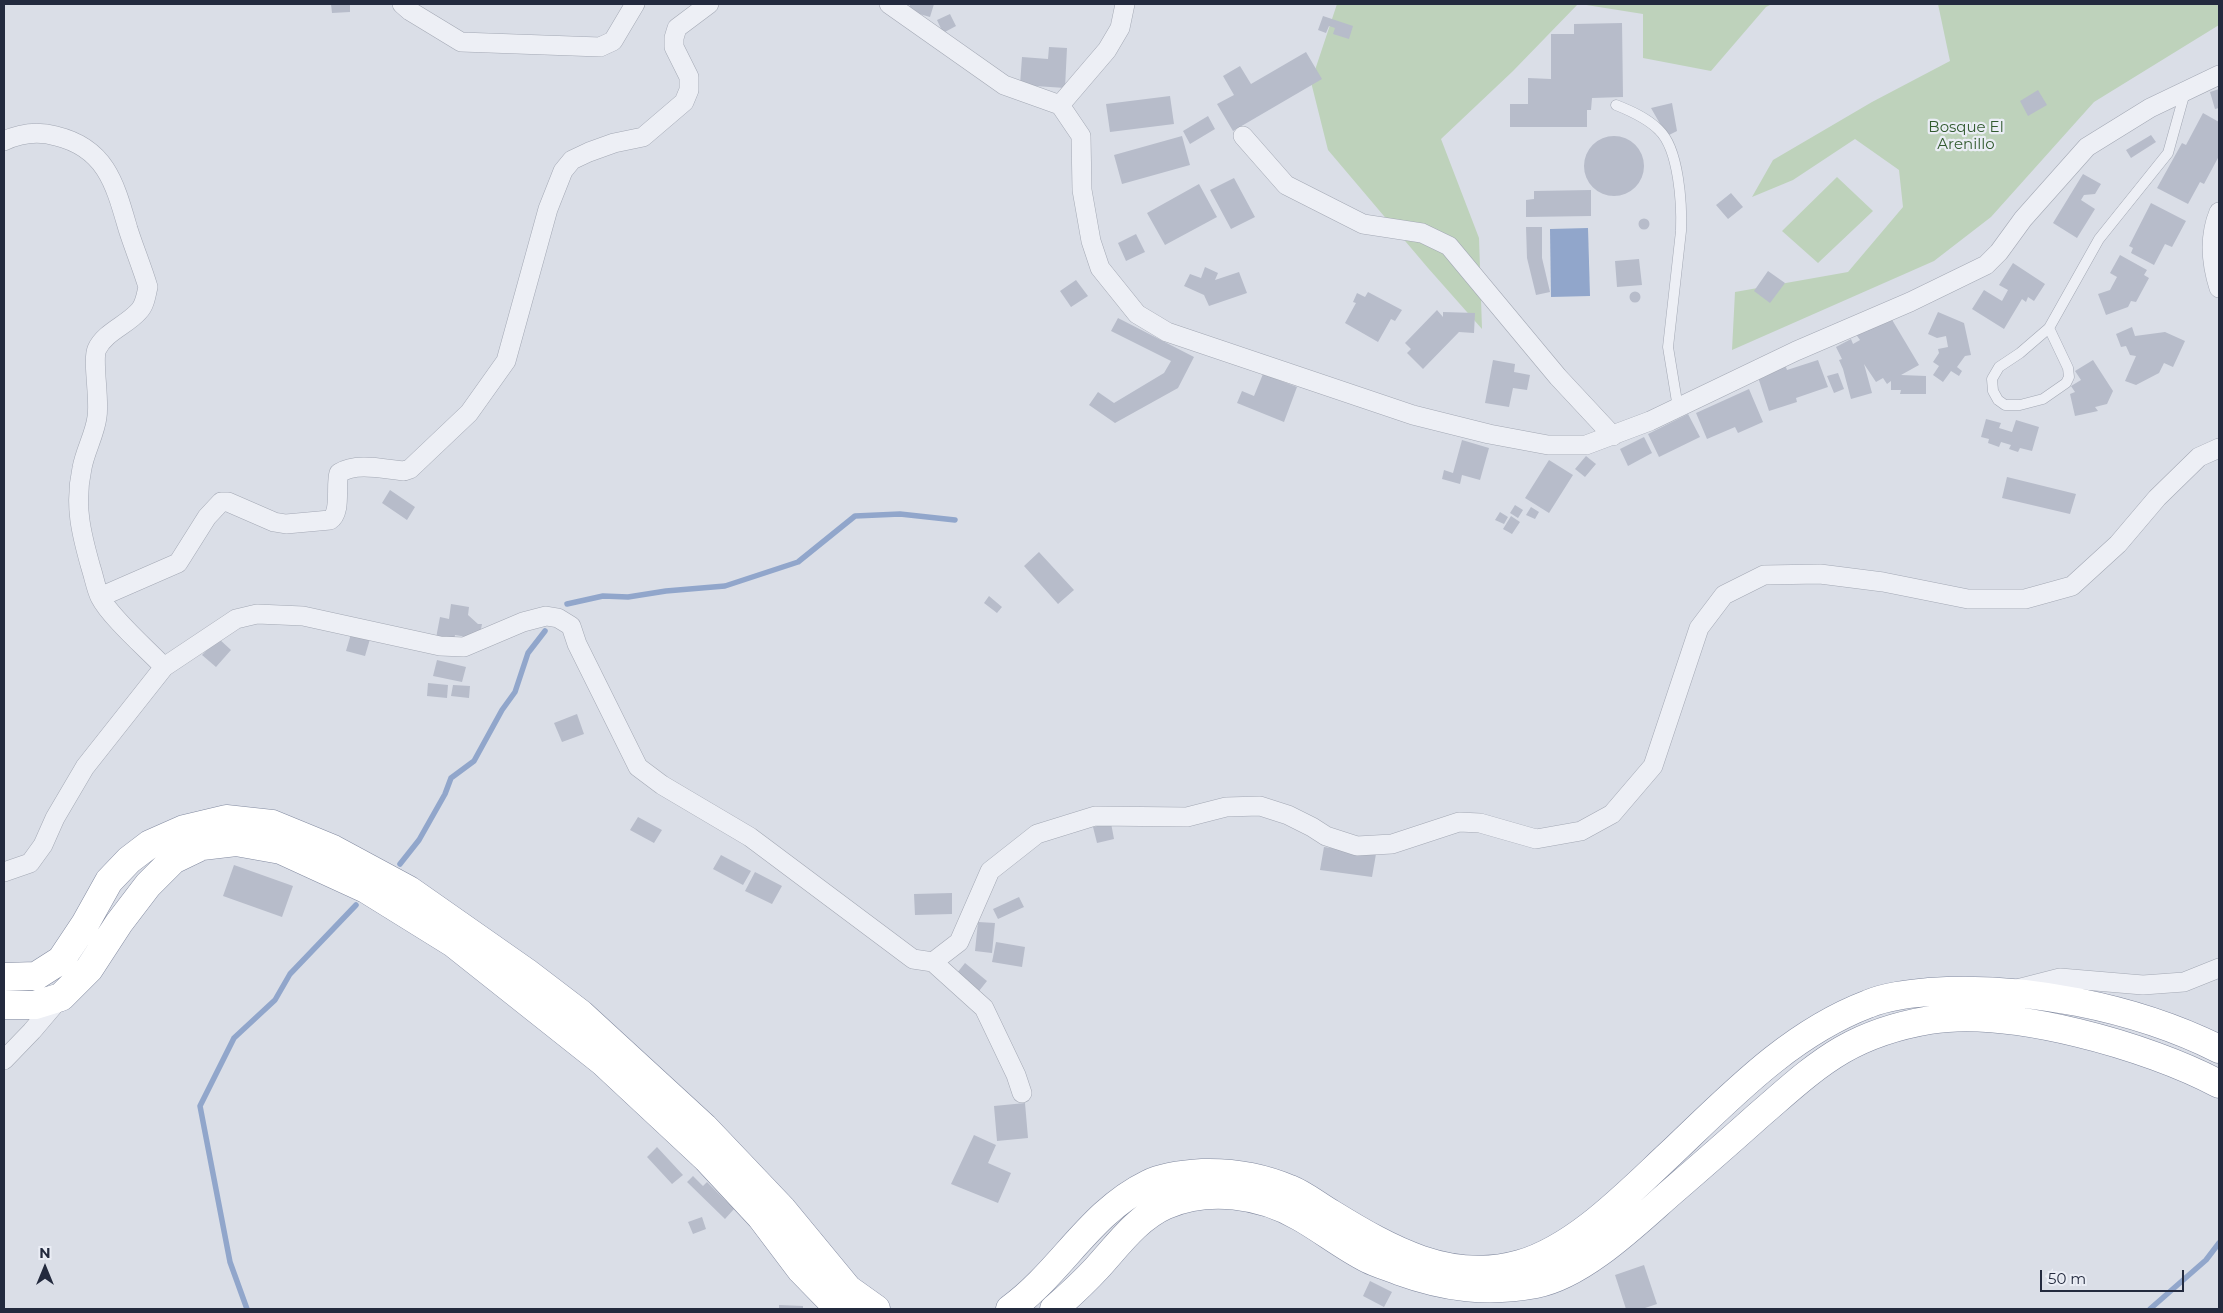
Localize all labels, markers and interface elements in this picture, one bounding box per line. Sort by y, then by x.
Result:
park label: Bosque El Arenillo [1928,119,2004,154]
north arrow [20,1243,70,1293]
text: N [39,1244,51,1262]
scale bar [2043,1260,2187,1292]
text: 50 m [2048,1269,2086,1288]

